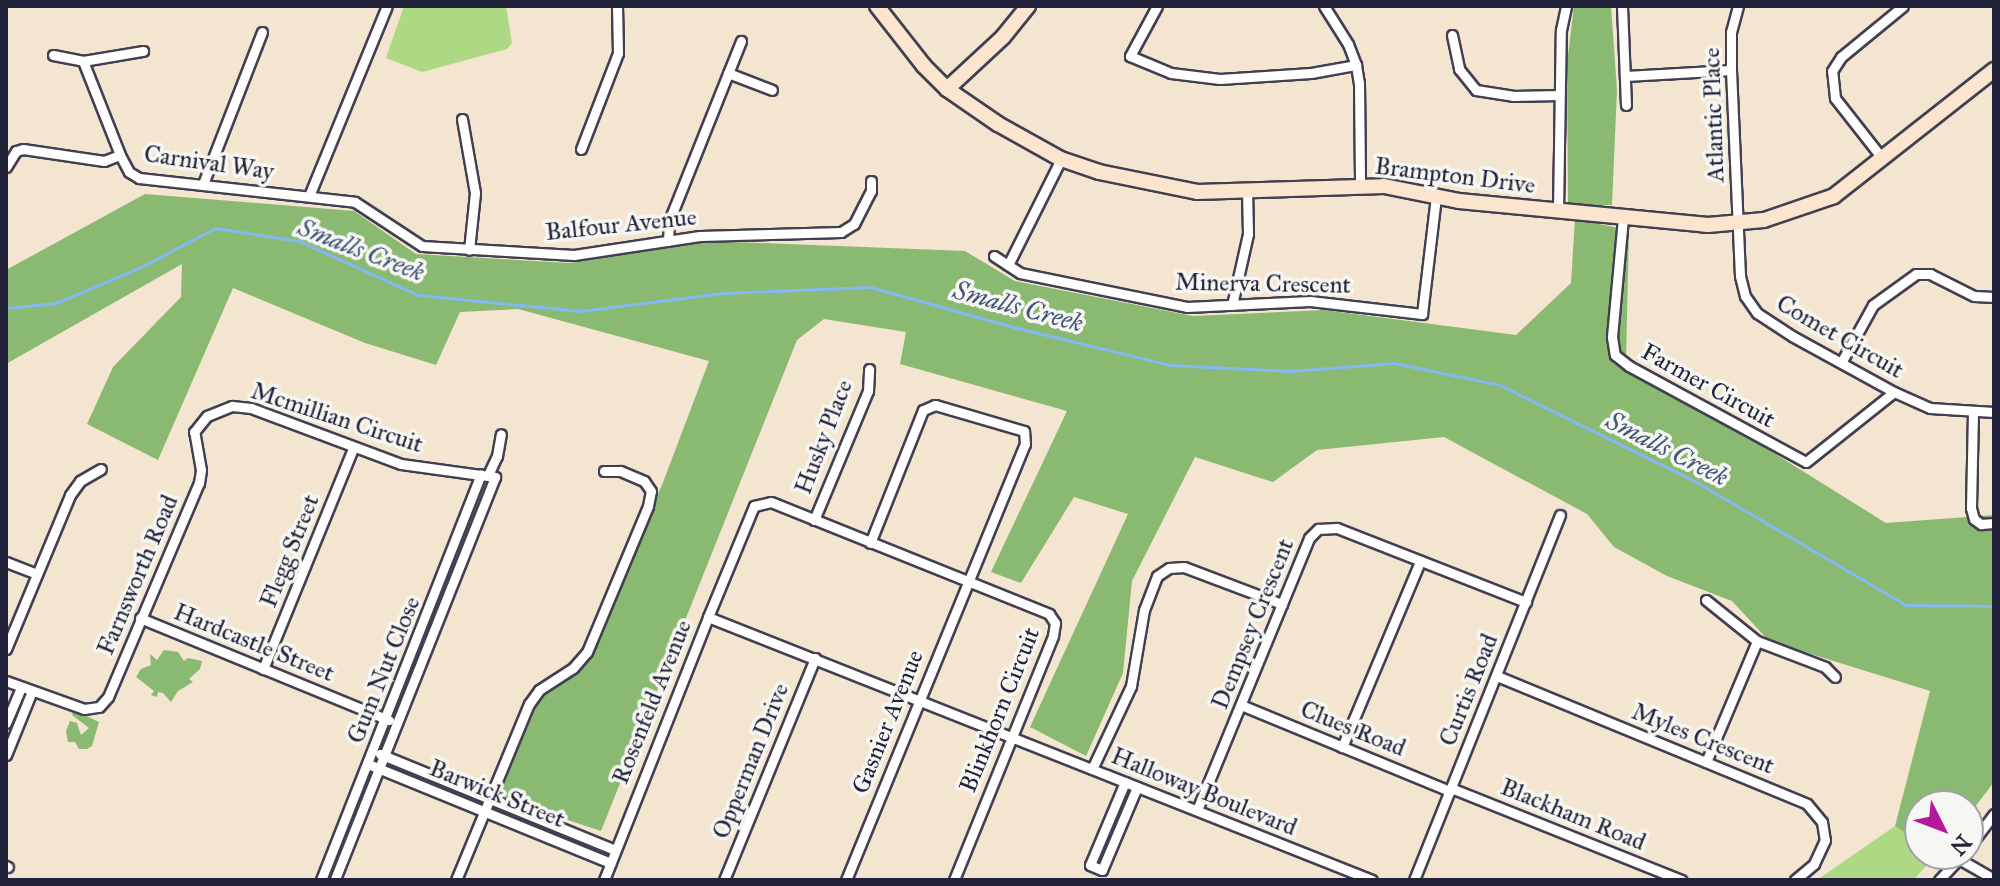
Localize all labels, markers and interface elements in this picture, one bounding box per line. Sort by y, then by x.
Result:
street label: Atlantic Place [1697,47,1731,183]
street label: Carnival Way [142,140,276,186]
street label: Brampton Drive [1373,152,1537,200]
street label: Balfour Avenue [544,203,698,247]
water label: Smalls Creek [293,212,429,288]
street label: Minerva Crescent [1175,268,1351,300]
water label: Smalls Creek [950,275,1086,339]
street label: Comet Circuit [1771,289,1909,385]
street label: Farmer Circuit [1636,337,1780,435]
street label: Husky Place [789,376,859,498]
street label: Mcmillian Circuit [247,377,427,459]
water label: Smalls Creek [1601,405,1733,493]
street label: Flegg Street [254,490,326,612]
street label: Farnsworth Road [91,491,185,659]
street label: Dempsey Crescent [1206,534,1300,714]
street label: Gum Nut Close [341,592,427,748]
street label: Hardcastle Street [170,598,338,688]
street label: Rosenfeld Avenue [606,616,698,788]
street label: Blinkhorn Circuit [954,623,1046,797]
street label: Curtis Road [1433,630,1505,750]
street label: Gasnier Avenue [846,646,930,798]
street label: Opperman Drive [707,679,795,843]
street label: Clues Road [1296,695,1410,763]
street label: Myles Crescent [1628,697,1778,781]
street label: Halloway Boulevard [1107,742,1301,842]
street label: Barwick Street [425,754,569,834]
street label: Blackham Road [1496,773,1650,857]
north arrow [1904,790,1984,870]
text: N [1944,829,1977,861]

